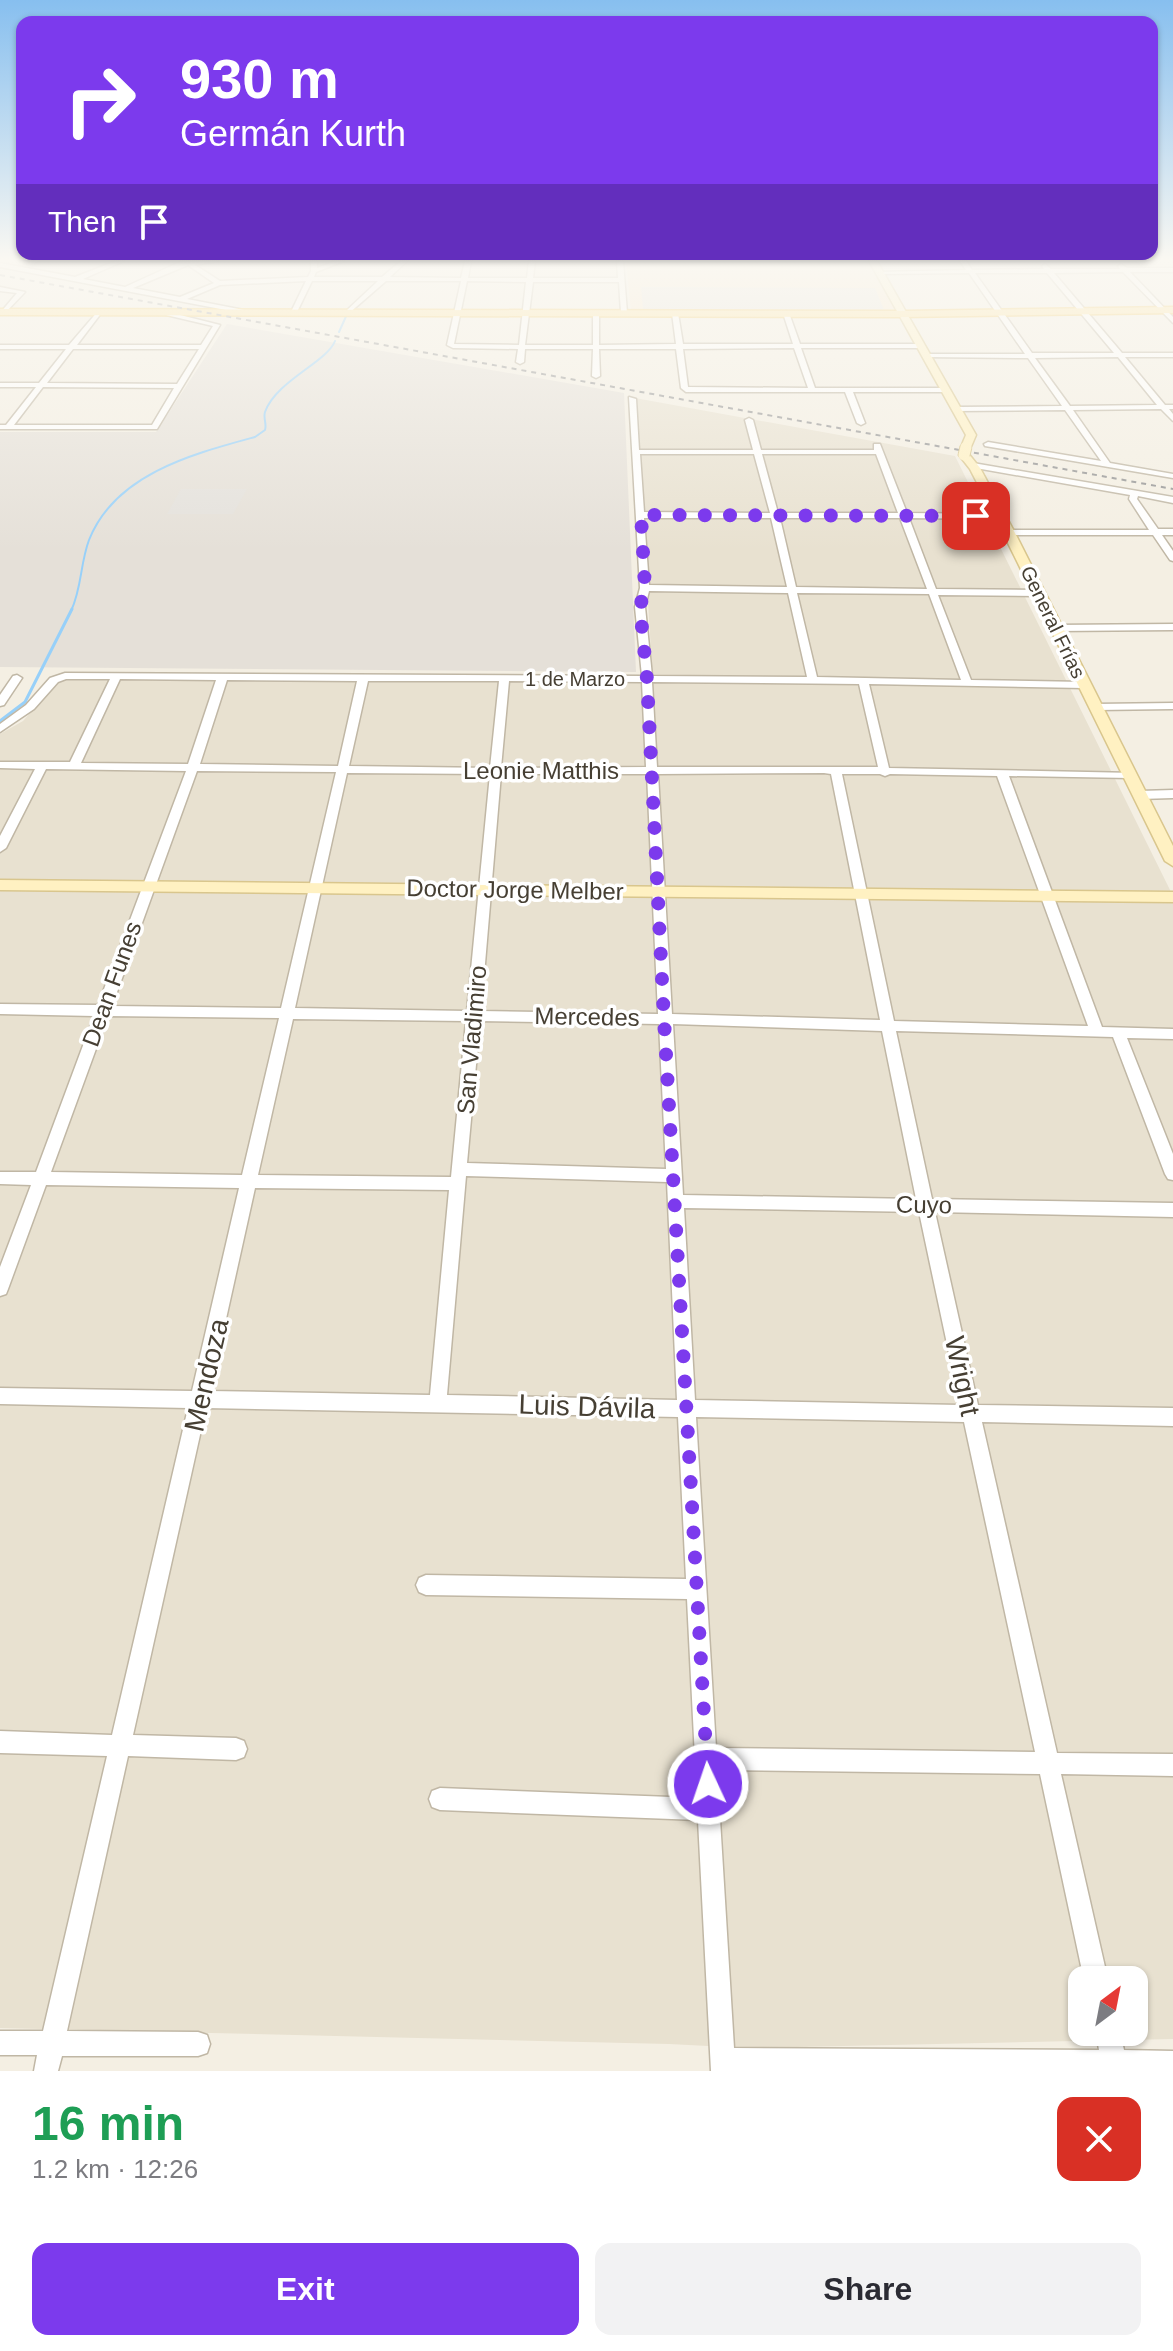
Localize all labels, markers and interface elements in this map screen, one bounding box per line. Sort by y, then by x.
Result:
text: 930 m [180,47,339,110]
icon: right [48,48,152,152]
text: Germán Kurth [180,113,406,154]
icon: arrive [132,200,176,244]
text: Then [48,205,116,238]
pin [942,482,1010,550]
icon: arrive [954,494,998,538]
street label: General Frías [1016,562,1090,682]
street label: 1 de Marzo [525,668,625,690]
street label: Leonie Matthis [463,757,619,784]
street label: Doctor Jorge Melber [406,874,624,905]
street label: Dean Funes [76,918,147,1050]
street label: San Vladimiro [452,964,491,1116]
street label: Mercedes [534,1002,640,1031]
street label: Cuyo [896,1191,952,1218]
street label: Mendoza [178,1315,235,1435]
street label: Wright [939,1334,986,1419]
street label: Luis Dávila [518,1389,656,1424]
position arrow [666,1742,750,1826]
north arrow [1068,1966,1148,2046]
map controls [1068,1966,1148,2046]
text: 16 min [32,2097,184,2150]
button: close [1057,2097,1141,2181]
text: 1.2 km · 12:26 [32,2154,198,2184]
button: Exit [32,2243,579,2335]
button: Share [595,2243,1141,2335]

